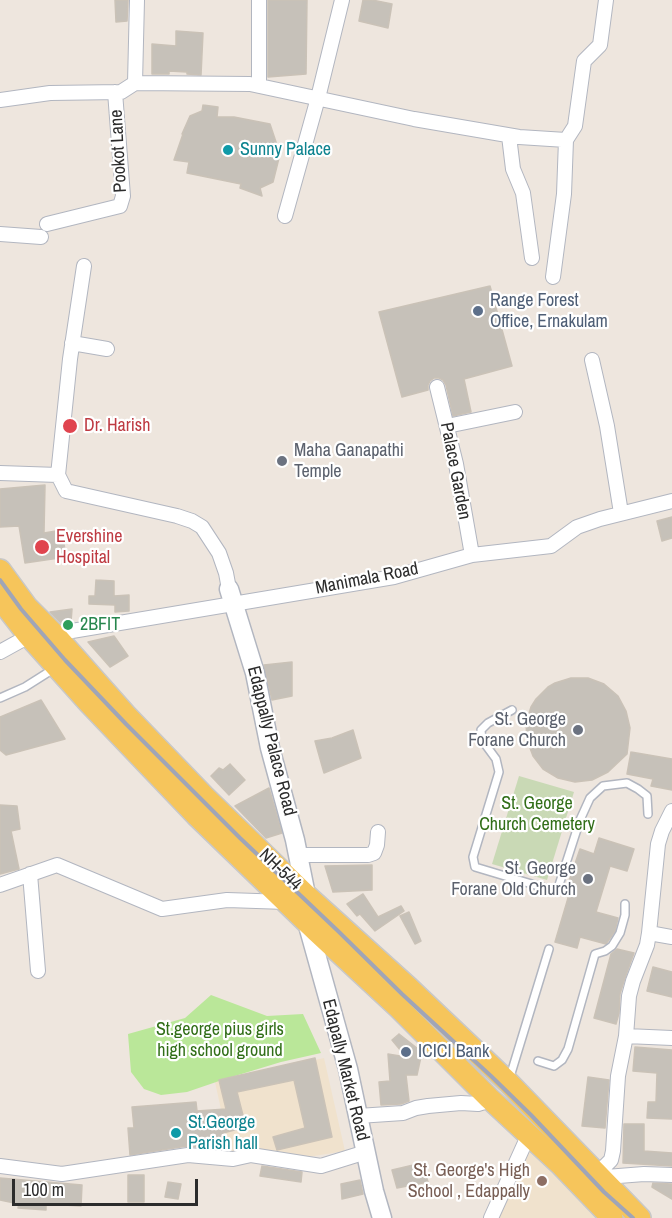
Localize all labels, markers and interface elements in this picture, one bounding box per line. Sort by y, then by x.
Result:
street label: Pookot Lane [106,109,132,193]
place label: Sunny Palace [240,139,331,161]
marker: Sunny Palace [221,143,235,157]
place label: Range Forest Office, Ernakulam [490,290,608,332]
marker: Range Forest Office, Ernakulam [471,304,485,318]
place label: Dr. Harish [84,415,150,437]
marker: Dr. Harish [61,417,79,435]
street label: Palace Garden [435,421,475,521]
place label: Maha Ganapathi Temple [294,440,404,482]
marker: Maha Ganapathi Temple [275,454,289,468]
place label: Evershine Hospital [56,526,122,568]
marker: Evershine Hospital [33,538,51,556]
street label: Manimala Road [314,558,420,600]
place label: 2BFIT [80,614,120,636]
marker: 2BFIT [61,618,75,632]
street label: Edappally Palace Road [242,664,300,818]
place label: St. George Forane Church [468,709,566,752]
marker: St. George Forane Church [571,723,585,737]
park label: St. George Church Cemetery [479,793,595,836]
street label: NH-544 [254,845,306,895]
place label: St. George Forane Old Church [451,858,576,900]
marker: St. George Forane Old Church [581,872,595,886]
street label: Edapally Market Road [317,997,373,1143]
park label: St.george pius girls high school ground [156,1019,284,1062]
place label: ICICI Bank [418,1041,489,1063]
marker: ICICI Bank [399,1045,413,1059]
place label: St.George Parish hall [188,1112,258,1154]
marker: St.George Parish hall [169,1126,183,1140]
place label: St. George's High School , Edappally [408,1160,530,1202]
scale bar [15,1167,201,1205]
marker: St. George's High School , Edappally [535,1174,549,1188]
text: 100 m [23,1177,64,1202]

